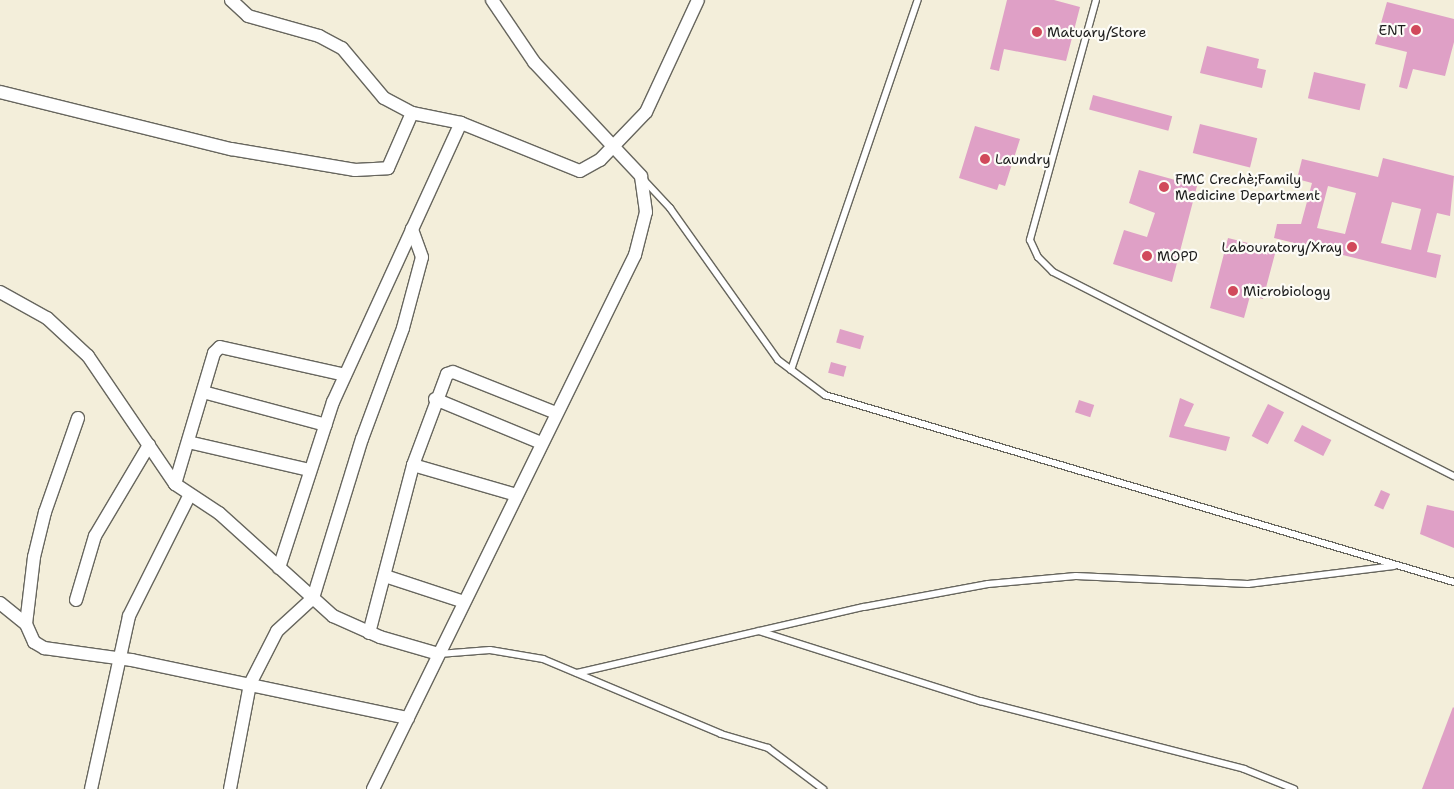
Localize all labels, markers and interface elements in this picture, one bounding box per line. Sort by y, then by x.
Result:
place label: ENT [1378,22,1406,38]
place label: Matuary/Store [1047,24,1146,40]
marker: ENT [1410,24,1422,36]
marker: Matuary/Store [1031,26,1043,38]
place label: Laundry [995,151,1051,167]
marker: Laundry [979,153,991,165]
place label: FMC Crechè;Family Medicine Department [1175,171,1320,203]
marker: FMC Crechè;Family Medicine Department [1157,180,1171,194]
place label: Labouratory/Xray [1222,239,1342,255]
marker: Labouratory/Xray [1346,241,1358,253]
place label: MOPD [1157,248,1198,264]
marker: MOPD [1141,250,1153,262]
place label: Microbiology [1243,283,1331,299]
marker: Microbiology [1227,285,1239,297]

